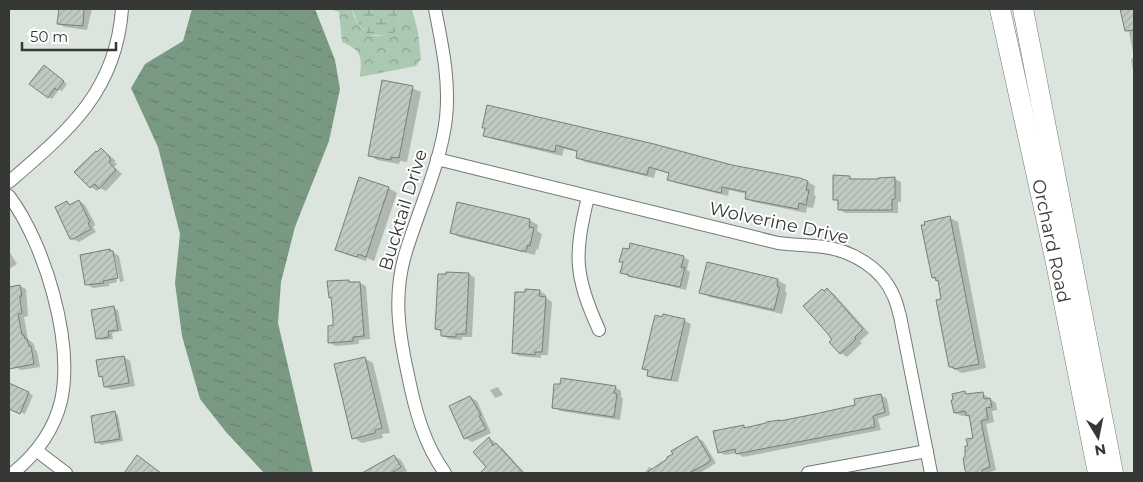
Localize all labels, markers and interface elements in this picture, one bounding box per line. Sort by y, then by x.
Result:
scale bar [22,20,116,52]
text: 50 m [30,27,68,46]
street label: Bucktail Drive [374,147,432,273]
street label: Orchard Road [1027,177,1075,305]
street label: Wolverine Drive [707,197,851,249]
north arrow [1073,412,1123,462]
text: N [1093,440,1107,460]

